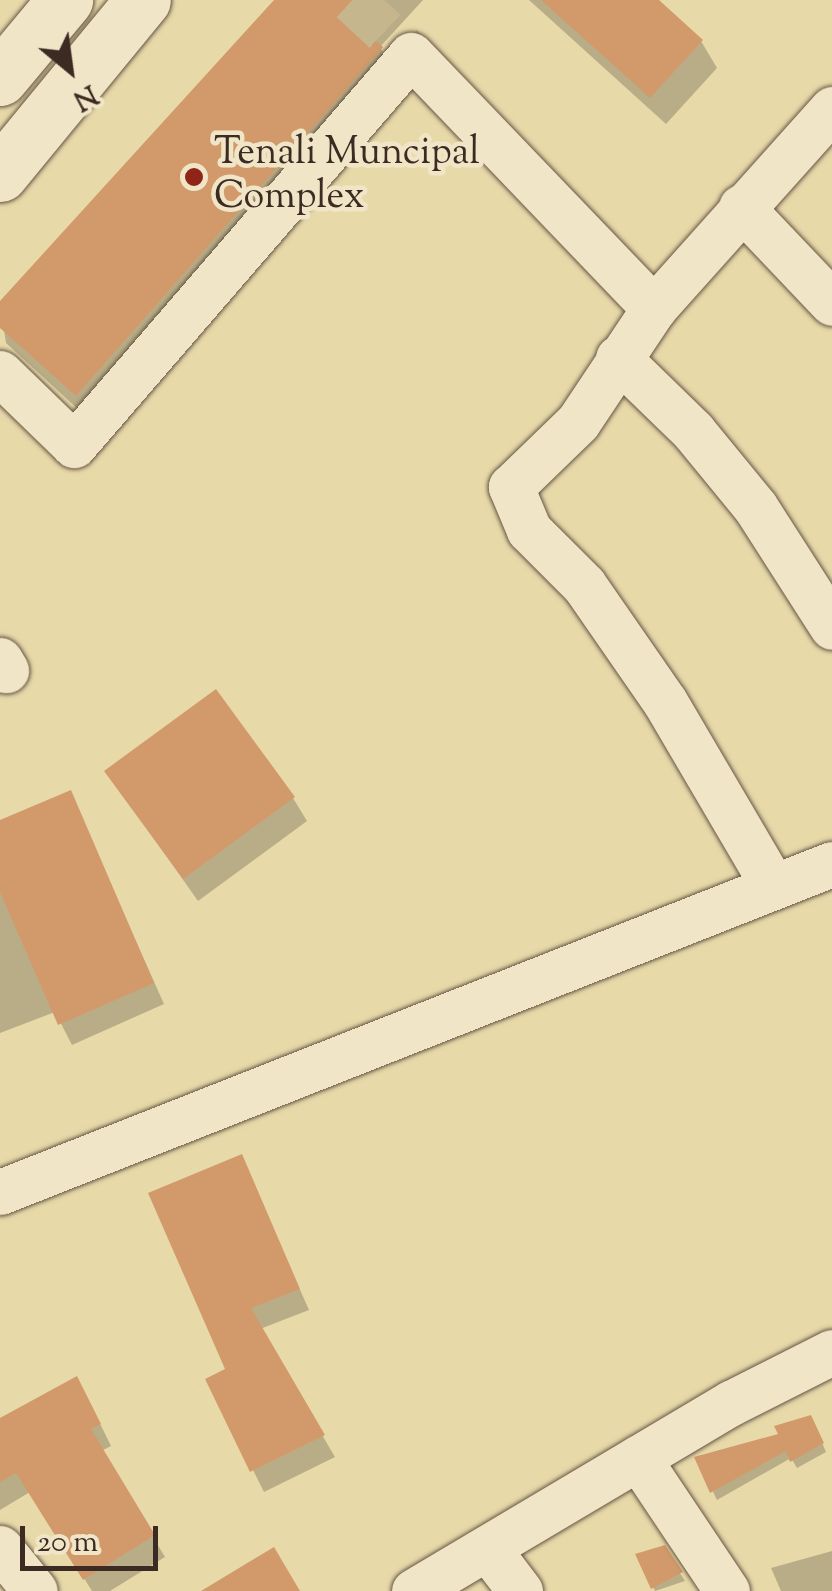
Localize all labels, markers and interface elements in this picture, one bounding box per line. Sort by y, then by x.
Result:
north arrow [20,20,120,120]
text: N [65,73,104,119]
place label: Tenali Muncipal Complex [214,132,480,222]
marker: Tenali Muncipal Complex [183,166,205,188]
scale bar [25,1506,162,1568]
text: 20 m [37,1522,98,1565]

